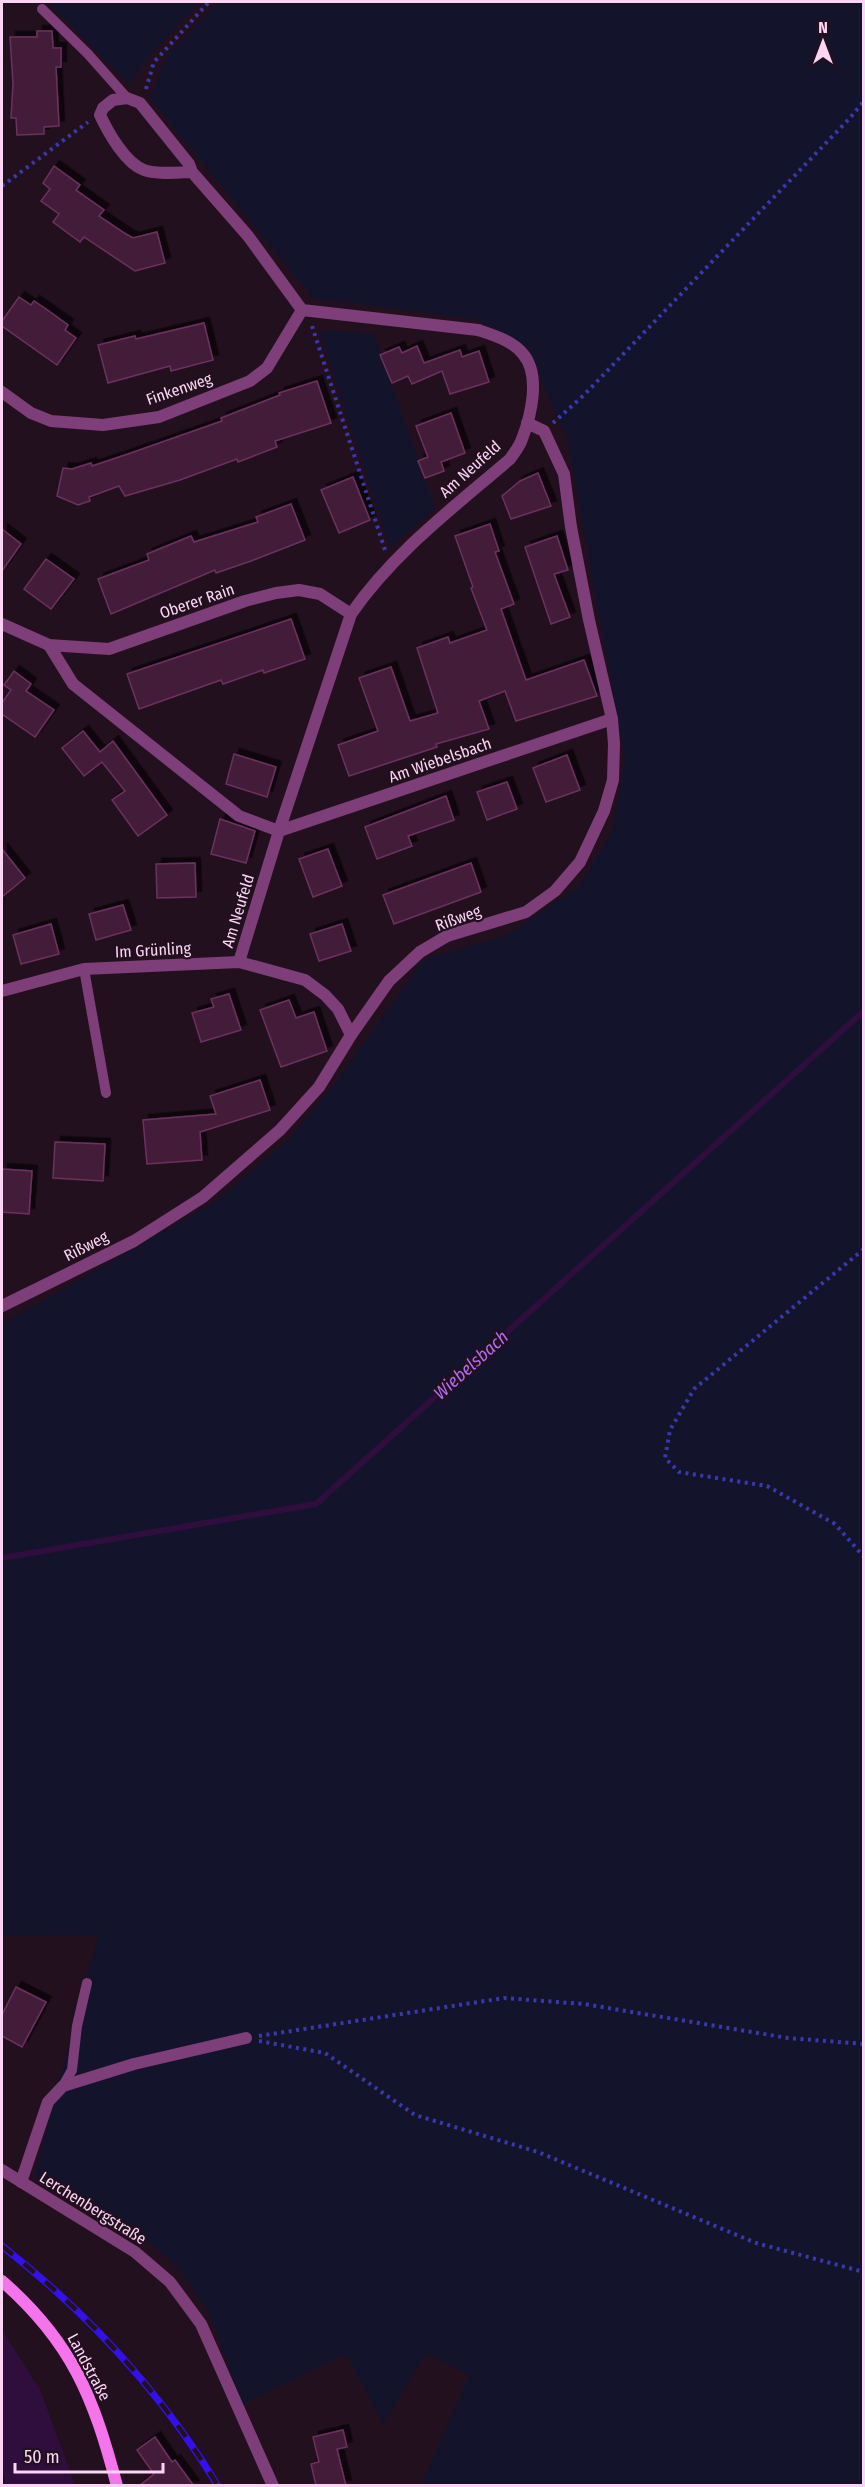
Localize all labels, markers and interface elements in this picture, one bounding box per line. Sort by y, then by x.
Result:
north arrow [793,12,853,72]
text: N [818,18,828,37]
street label: Finkenweg [144,369,215,409]
street label: Am Neufeld [435,437,505,501]
street label: Oberer Rain [157,579,237,623]
street label: Am Wiebelsbach [386,734,494,786]
street label: Am Neufeld [218,872,258,950]
street label: Rißweg [433,901,484,935]
street label: Im Grünling [115,938,192,961]
street label: Rißweg [61,1227,112,1265]
water label: Wiebelsbach [429,1326,513,1404]
street label: Lerchenbergstraße [36,2168,150,2248]
street label: Landstraße [63,2330,115,2404]
scale bar [15,2436,164,2474]
text: 50 m [24,2446,60,2468]

